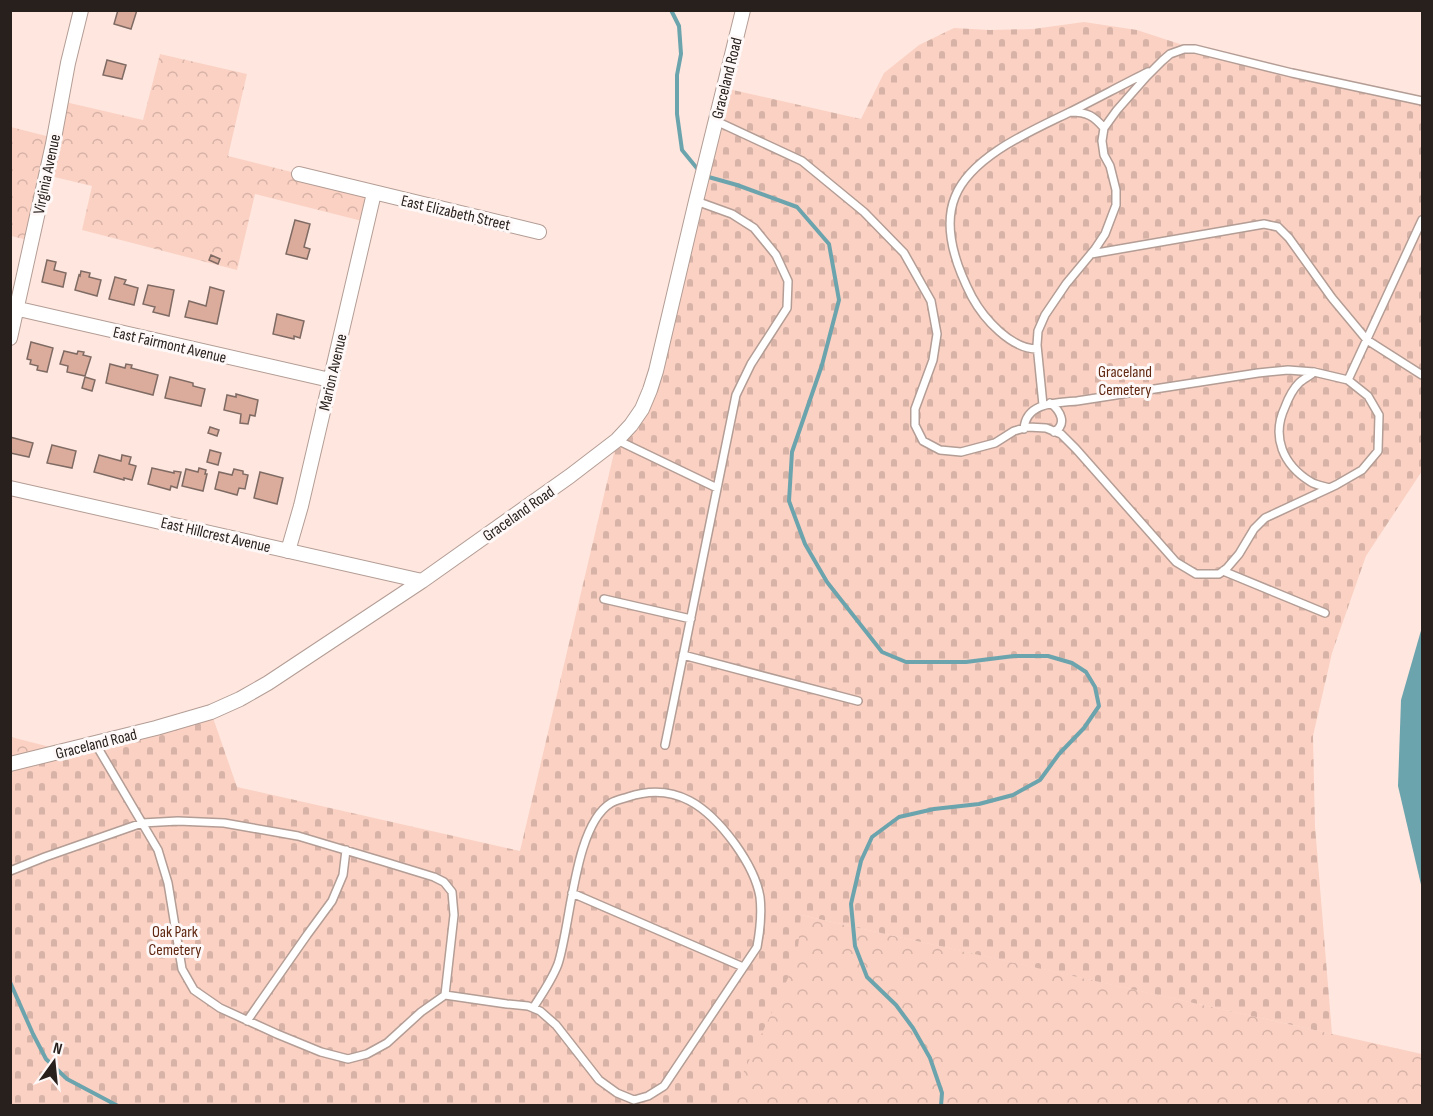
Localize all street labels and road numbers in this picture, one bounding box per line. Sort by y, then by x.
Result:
street label: Graceland Road [708,36,747,121]
street label: Virginia Avenue [30,133,65,216]
street label: East Elizabeth Street [399,192,512,235]
street label: East Fairmont Avenue [111,323,228,368]
street label: Marion Avenue [315,332,352,413]
street label: Graceland Road [479,483,558,546]
street label: East Hillcrest Avenue [159,514,272,557]
street label: Graceland Road [54,725,139,764]

